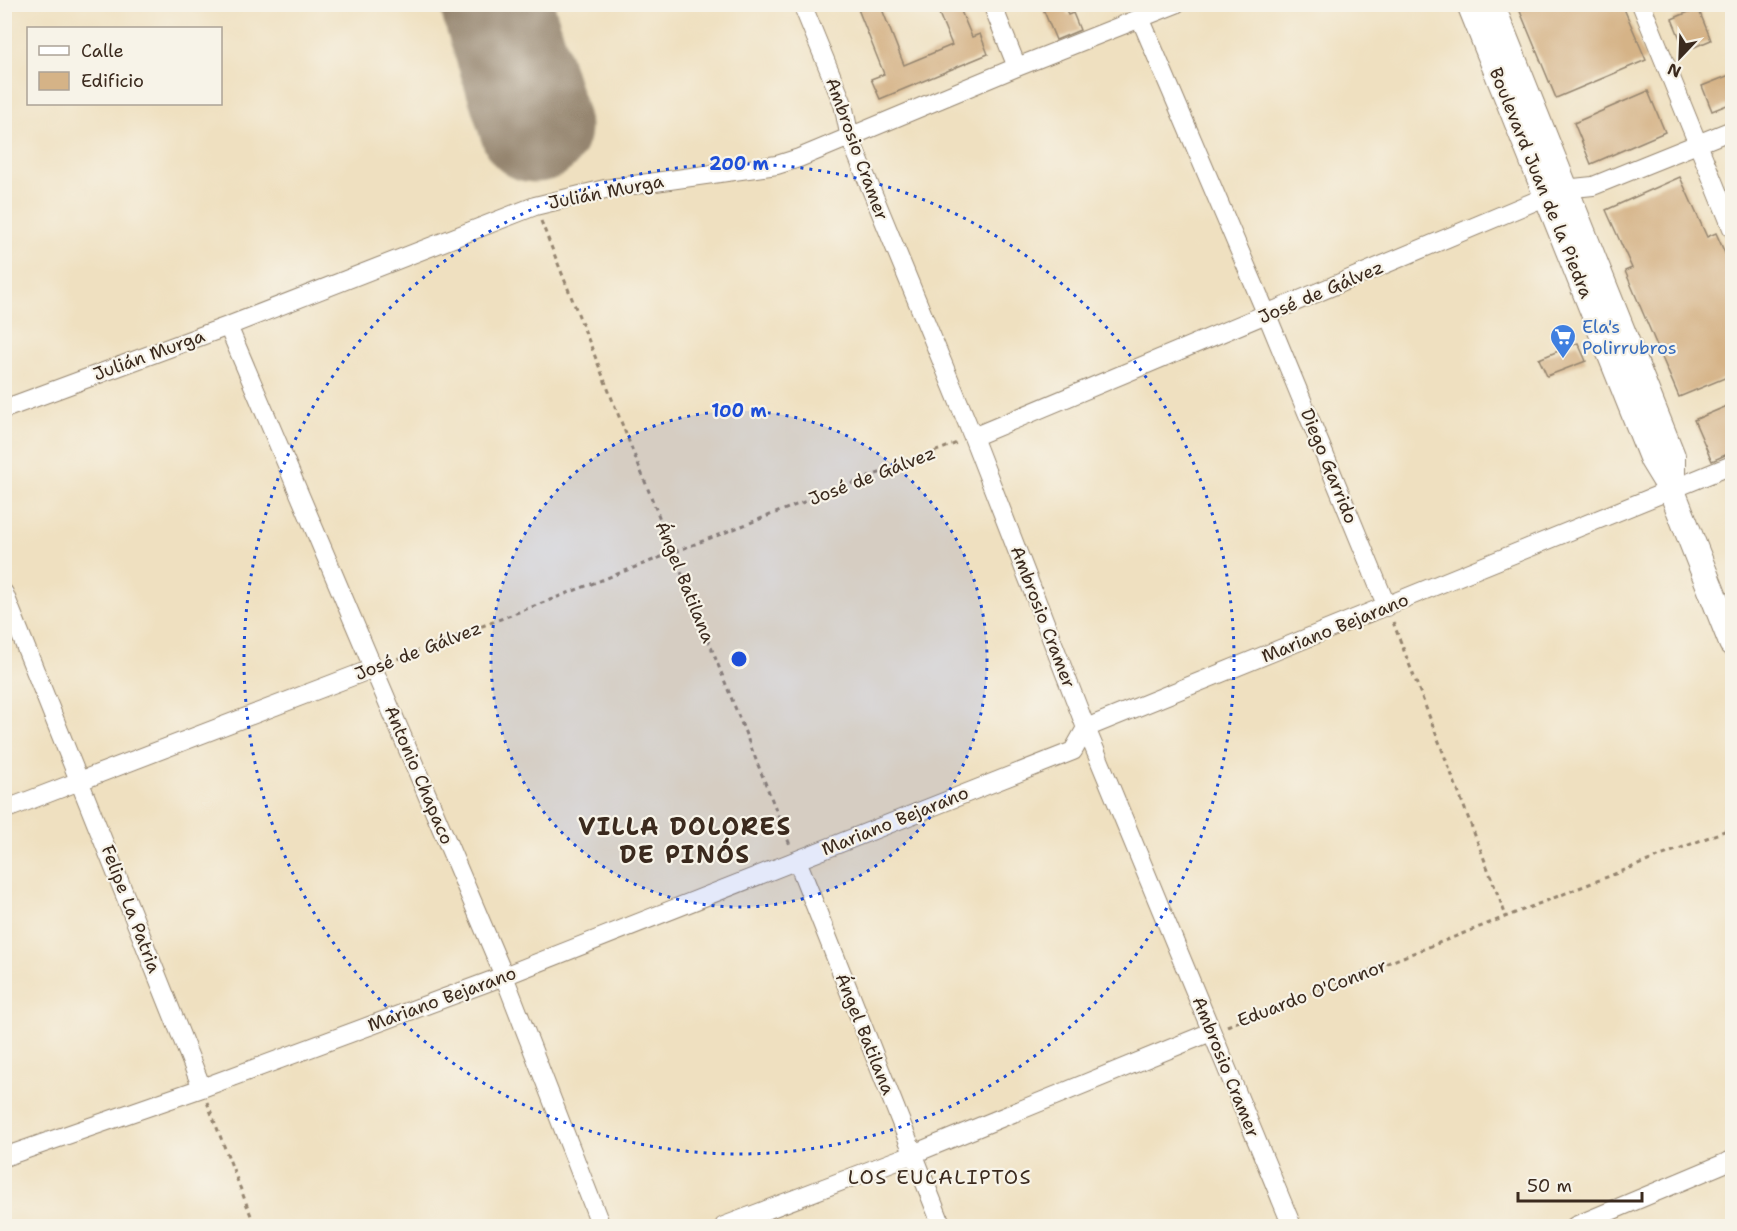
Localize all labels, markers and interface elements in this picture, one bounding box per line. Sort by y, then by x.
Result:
legend [27,27,222,105]
north arrow [1650,27,1710,87]
text: Calle [81,39,124,63]
text: N [1664,58,1684,82]
street label: Boulevard Juan de la Piedra [1484,64,1598,302]
text: Edificio [81,69,144,93]
street label: Ambrosio Cramer [820,74,894,224]
text: 200 m [709,152,770,176]
street label: Julián Murga [546,169,666,215]
street label: José de Gálvez [1255,255,1387,329]
place label: Ela's Polirrubros [1582,315,1677,360]
supermarket icon: Ela's Polirrubros [1548,322,1578,360]
street label: Julián Murga [90,324,208,386]
text: 100 m [711,399,767,423]
street label: Diego Garrido [1295,405,1363,527]
street label: José de Gálvez [805,441,939,511]
street label: Ángel Batilana [650,518,720,646]
street label: Ambrosio Cramer [1005,543,1081,691]
street label: Mariano Bejarano [1258,588,1412,668]
street label: José de Gálvez [351,616,485,686]
centre of rings [729,649,749,669]
street label: Antonio Chapaco [379,702,459,848]
street label: Mariano Bejarano [818,781,972,861]
district label: VILLA DOLORES DE PINÓS [578,811,792,871]
street label: Felipe La Patria [96,842,166,976]
street label: Eduardo O'Connor [1234,953,1390,1033]
street label: Mariano Bejarano [364,961,520,1037]
street label: Ángel Batilana [830,970,900,1098]
street label: Ambrosio Cramer [1187,993,1265,1141]
district label: LOS EUCALIPTOS [848,1164,1032,1190]
scale bar [1518,1165,1642,1203]
text: 50 m [1527,1174,1572,1198]

